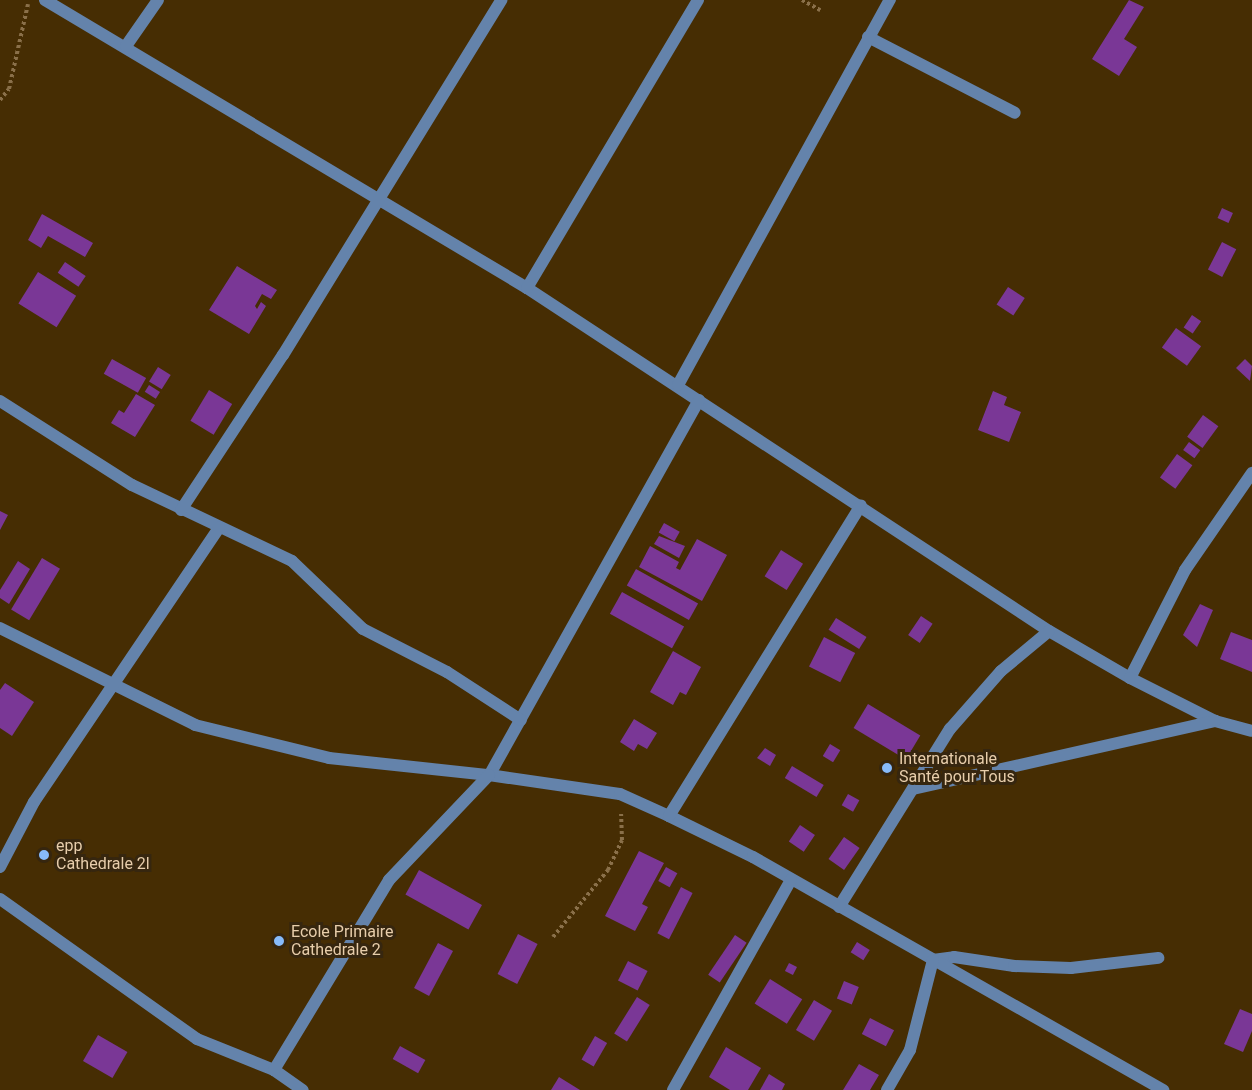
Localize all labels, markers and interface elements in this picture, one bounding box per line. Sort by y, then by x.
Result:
place label: Internationale Santé pour Tous [899,749,1015,787]
marker: Internationale Santé pour Tous [880,761,894,775]
place label: epp Cathedrale 2l [56,836,150,874]
marker: epp Cathedrale 2l [37,848,51,862]
place label: Ecole Primaire Cathedrale 2 [291,922,394,960]
marker: Ecole Primaire Cathedrale 2 [272,934,286,948]

